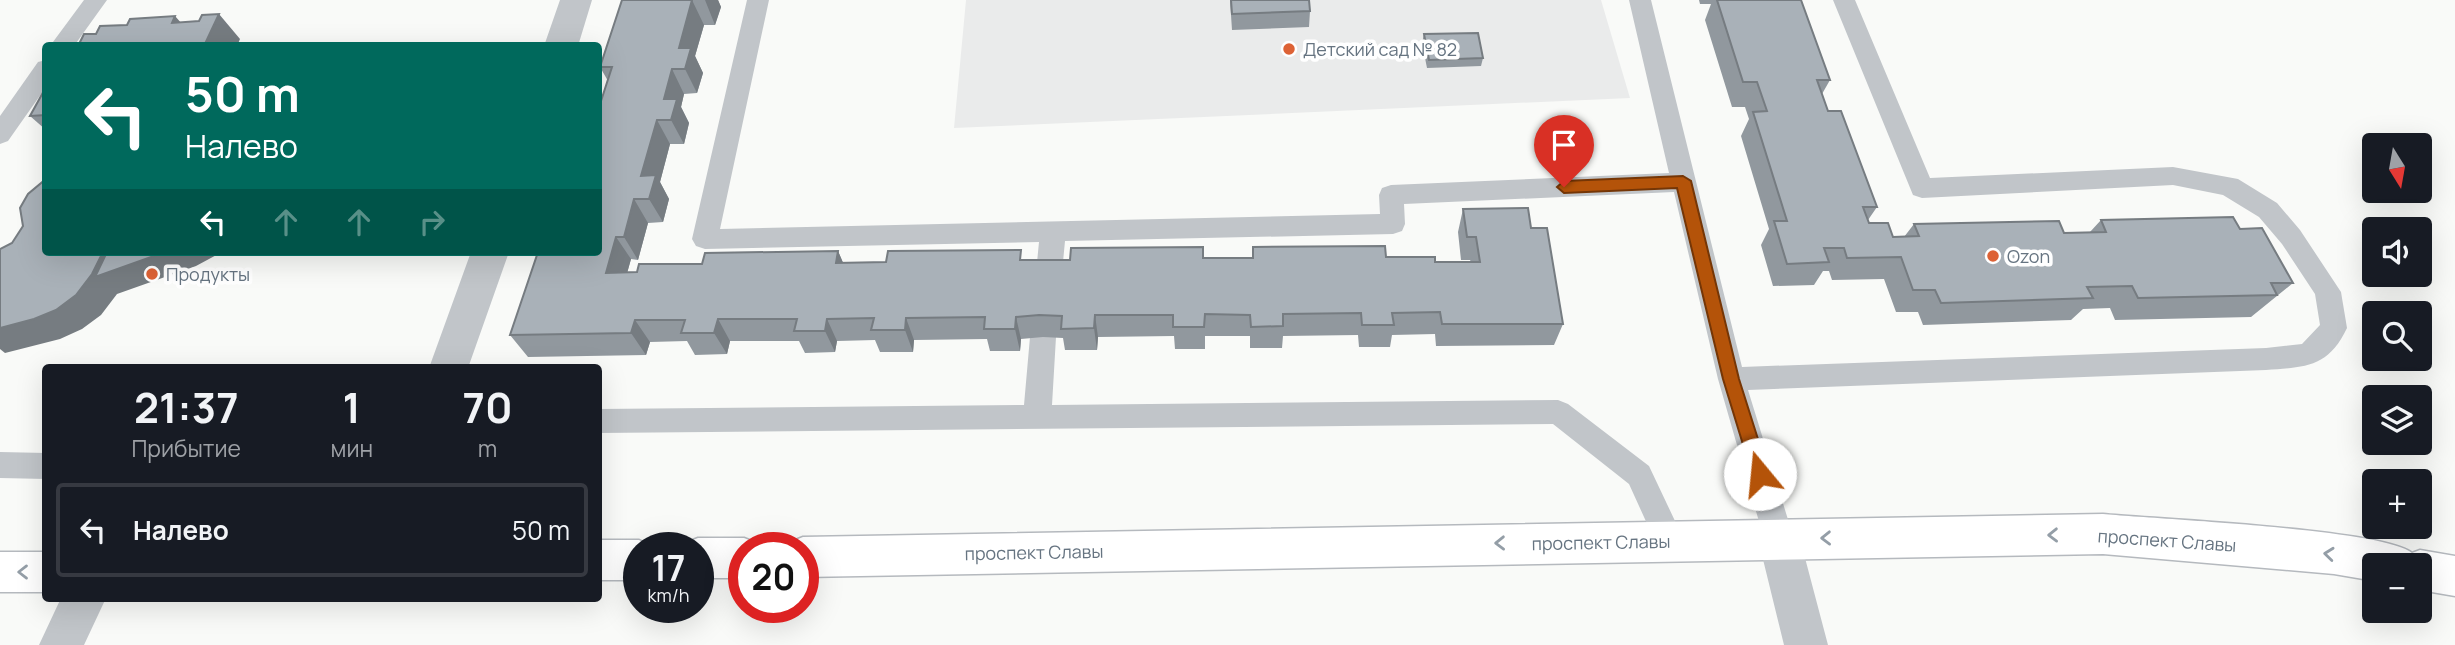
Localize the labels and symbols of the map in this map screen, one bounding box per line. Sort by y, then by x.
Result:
place label: Детский сад № 82 [1303,37,1457,61]
marker: Детский сад № 82 [1281,41,1297,57]
pin [1534,115,1594,187]
north arrow [2362,133,2432,203]
place label: Ozon [2007,244,2050,268]
marker: Ozon [1985,248,2001,264]
place label: Продукты [166,262,250,286]
marker: Продукты [144,266,160,282]
position arrow [1723,437,1797,511]
street label: проспект Славы [2097,523,2237,557]
one-way arrow [2048,527,2059,542]
street label: проспект Славы [1531,529,1671,555]
one-way arrow [1820,530,1831,546]
speed limit sign: 20 [728,532,819,623]
one-way arrow [1495,536,1506,551]
street label: проспект Славы [964,539,1104,565]
one-way arrow [2323,546,2335,561]
one-way arrow [17,564,28,580]

